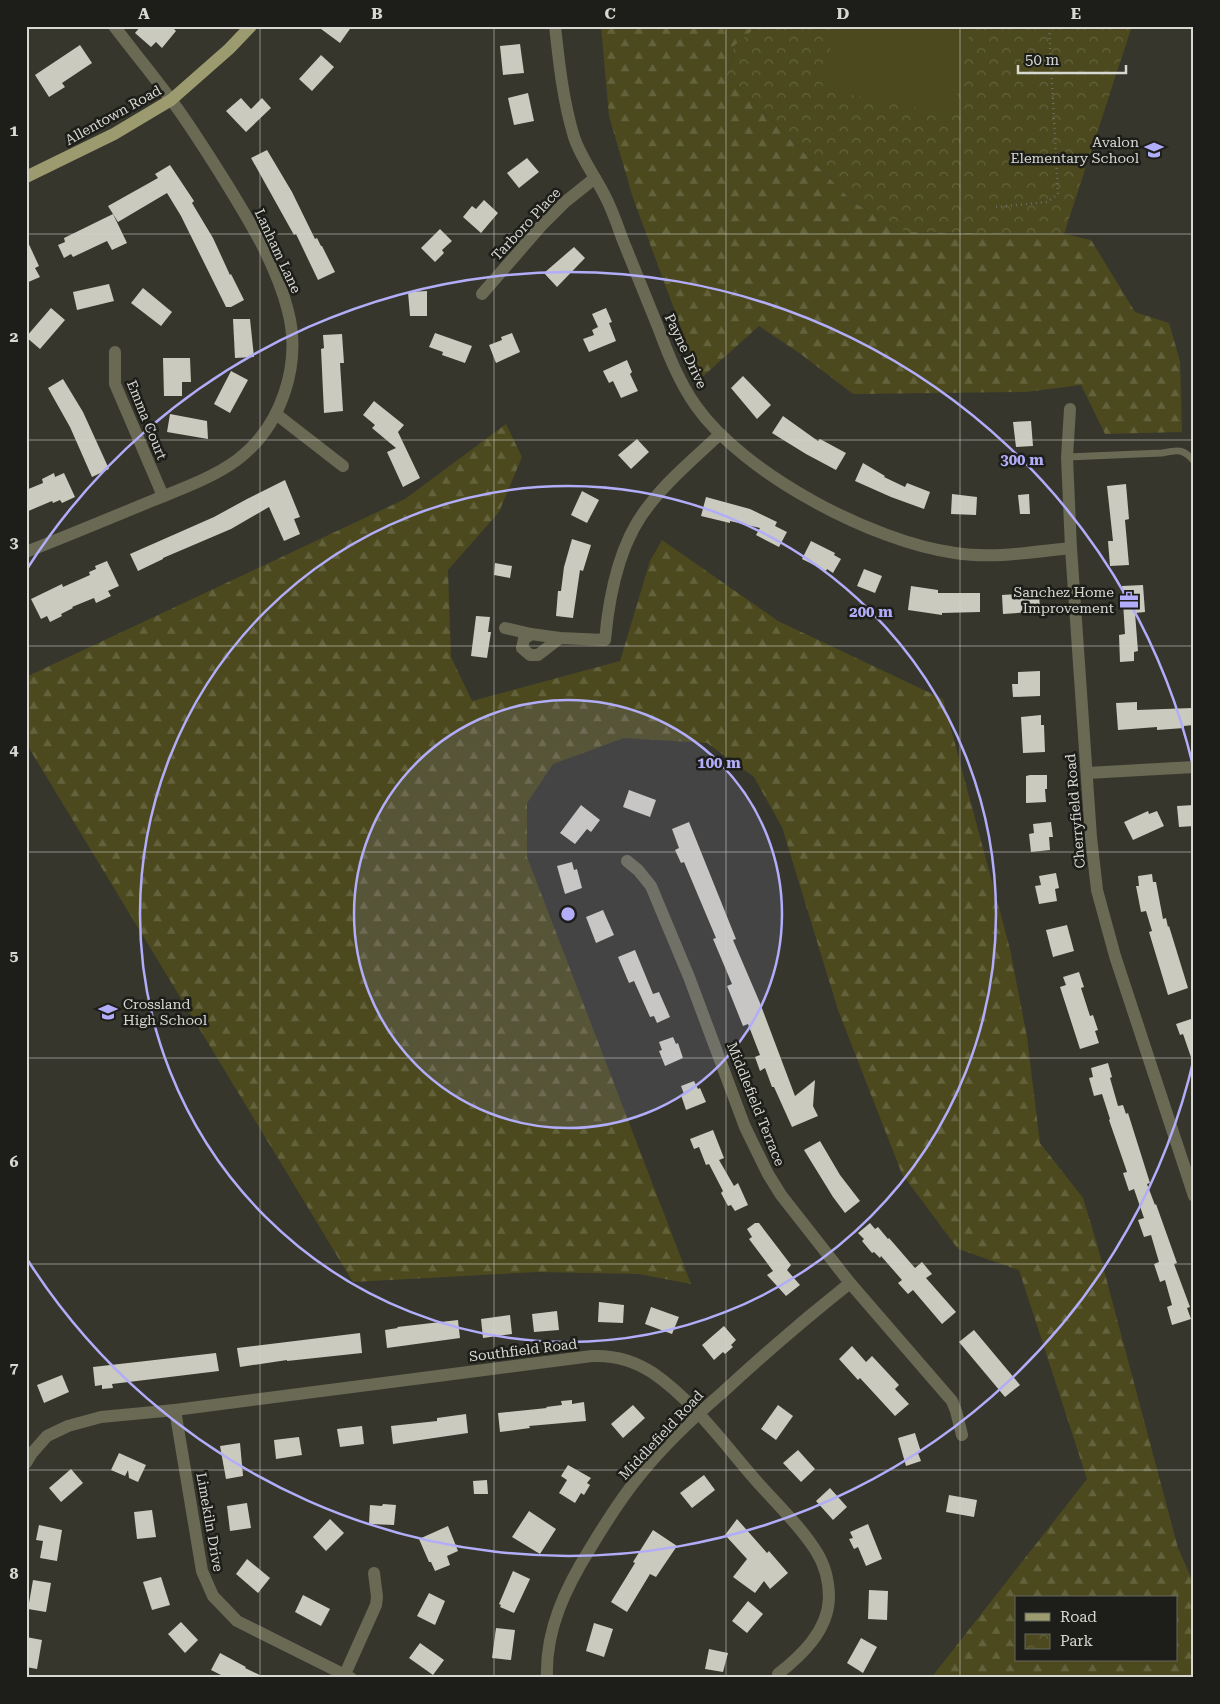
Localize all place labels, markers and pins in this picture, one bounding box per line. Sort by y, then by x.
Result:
place label: Avalon Elementary School [1011,134,1140,166]
school or university icon: Avalon Elementary School [1143,139,1165,161]
place label: Sanchez Home Improvement [1013,584,1114,616]
office icon: Sanchez Home Improvement [1118,589,1140,611]
centre of rings [559,905,577,923]
place label: Crossland High School [123,996,208,1028]
school or university icon: Crossland High School [97,1001,119,1023]

